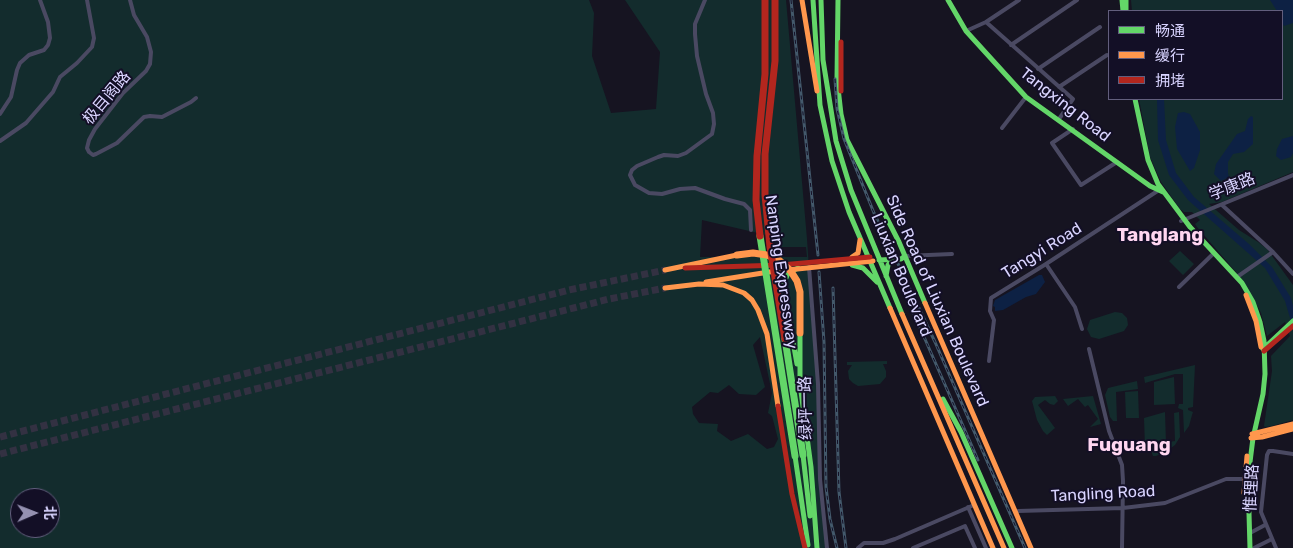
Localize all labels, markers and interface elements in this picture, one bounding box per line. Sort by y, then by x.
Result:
legend [1108,10,1283,100]
text: 畅通 [1155,22,1185,40]
text: 缓行 [1155,47,1185,65]
street label: Tangxing Road [1016,64,1114,146]
street label: 极目阁路 [79,67,135,129]
text: 拥堵 [1155,72,1185,90]
street label: 学康路 [1206,169,1258,205]
street label: Side Road of Liuxian Boulevard [882,192,992,410]
street label: Nanping Expressway [761,194,801,350]
street label: Liuxian Boulevard [866,210,936,340]
street label: Tangyi Road [999,219,1085,283]
district label: Tanglang [1117,225,1203,247]
street label: 绿坪一路 [796,376,816,440]
district label: Fuguang [1087,435,1171,457]
street label: 惟理路 [1241,464,1263,512]
street label: Tangling Road [1050,482,1156,506]
north arrow [10,488,60,538]
text: 北 [41,506,58,520]

